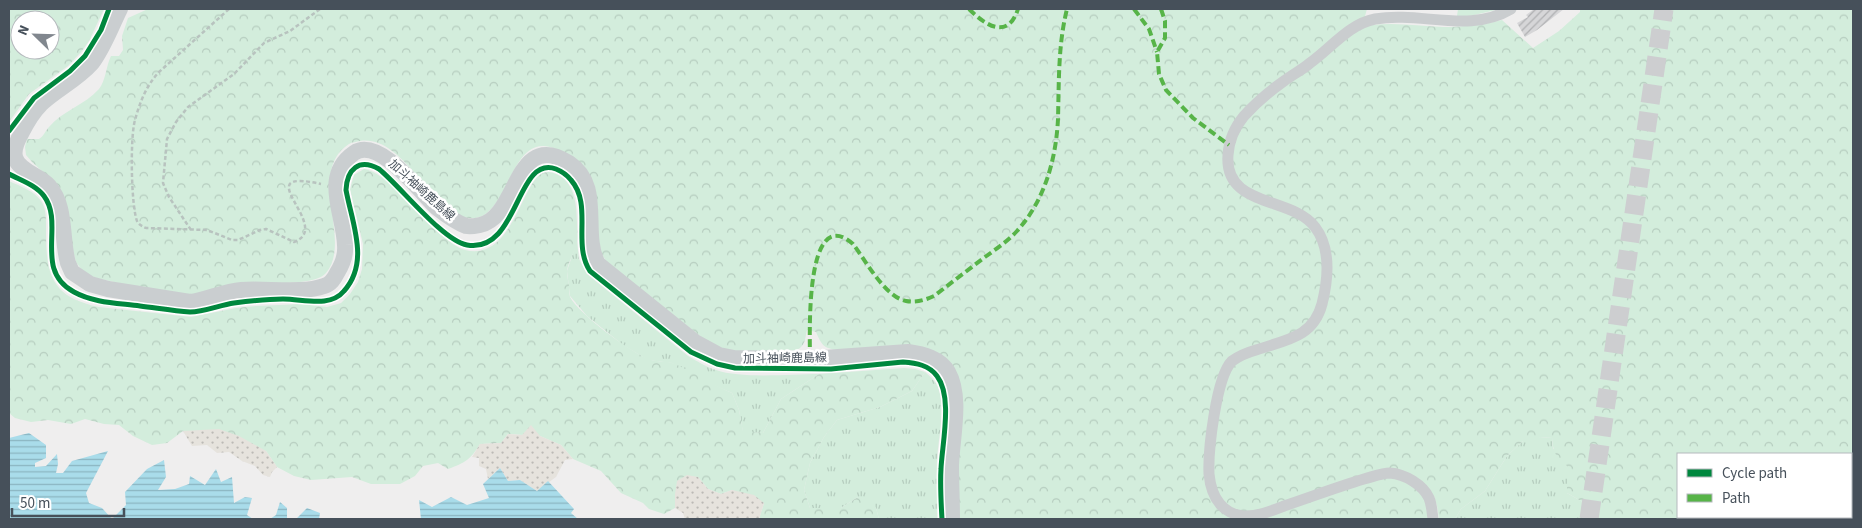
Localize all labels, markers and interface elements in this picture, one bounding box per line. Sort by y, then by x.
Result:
north arrow [10,10,60,60]
text: N [13,22,35,39]
street label: 加斗袖崎鹿島線 [385,156,459,225]
street label: 加斗袖崎鹿島線 [743,349,827,368]
legend [1677,453,1852,518]
text: Cycle path [1722,463,1787,484]
scale bar [12,486,125,518]
text: Path [1722,488,1750,509]
text: 50 m [20,493,50,514]

